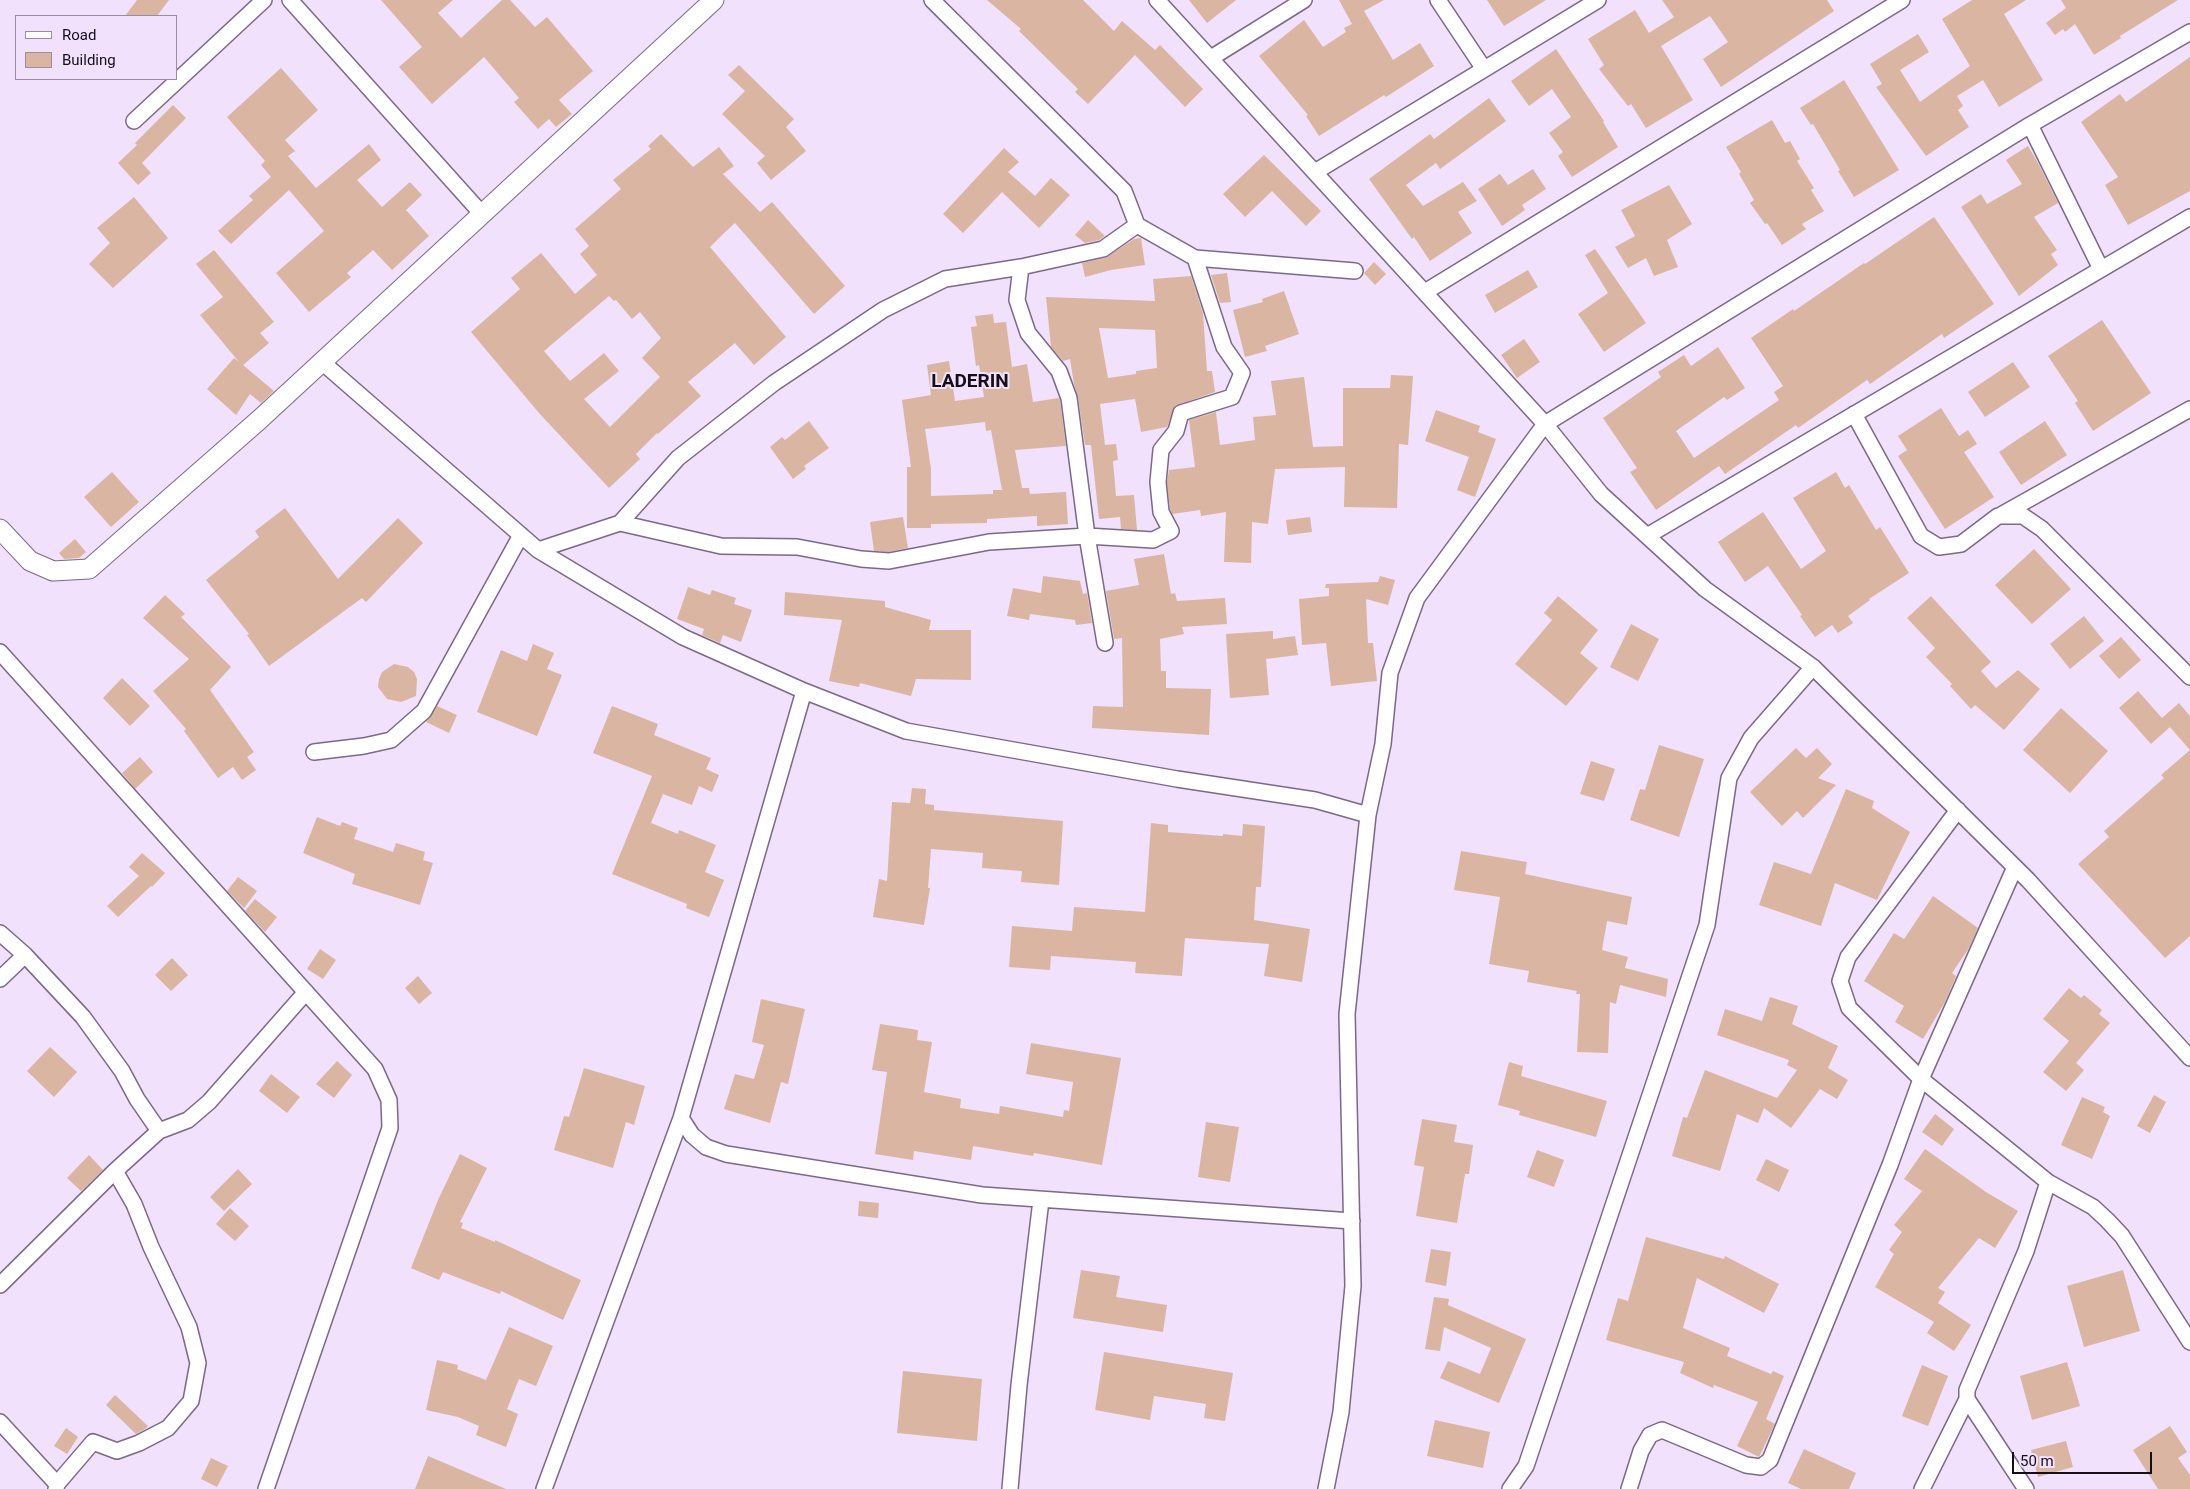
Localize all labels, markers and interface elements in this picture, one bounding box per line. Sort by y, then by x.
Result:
legend [15,15,178,80]
text: Road [62,26,96,44]
text: Building [62,51,116,69]
district label: LADERIN [931,371,1009,393]
scale bar [2015,1442,2155,1474]
text: 50 m [2020,1452,2054,1470]

